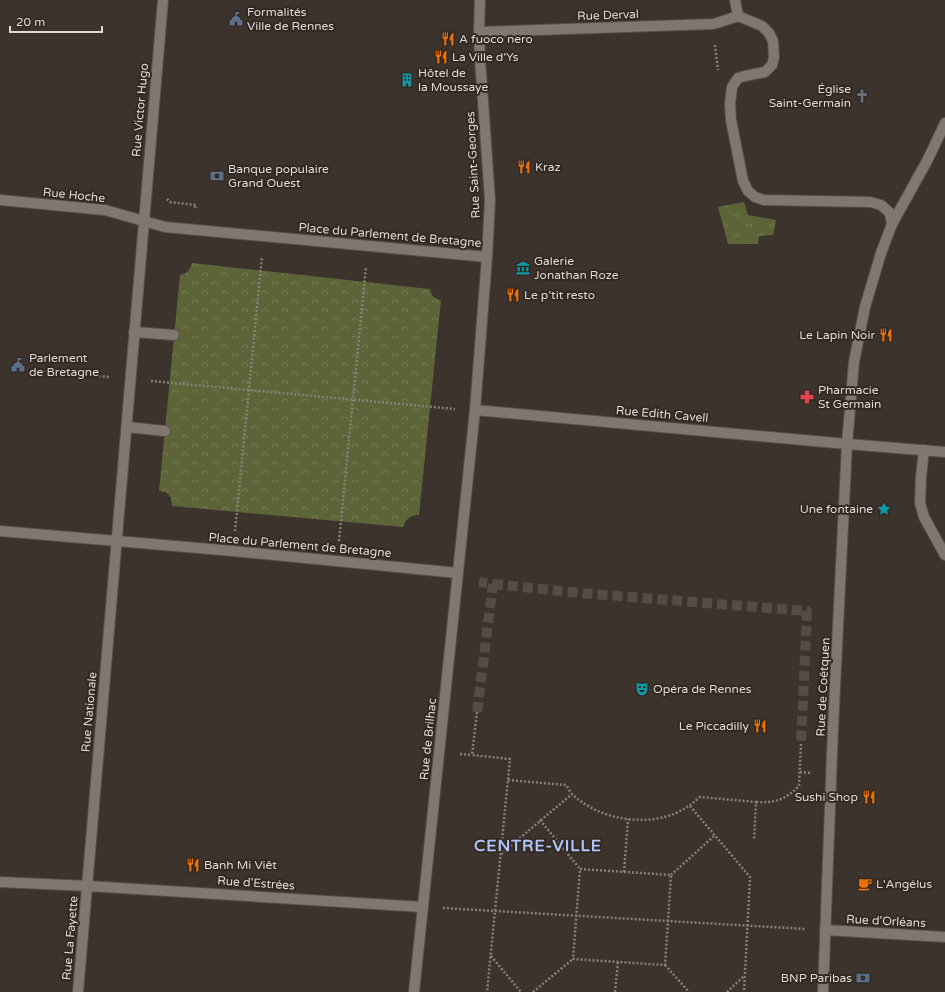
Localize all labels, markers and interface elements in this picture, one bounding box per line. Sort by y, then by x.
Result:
place label: Formalités Ville de Rennes [247,5,334,33]
street label: Rue Derval [577,7,639,23]
scale bar [10,8,102,34]
public building icon: Formalités Ville de Rennes [228,11,244,27]
text: 20 m [16,15,45,29]
restaurant icon: A fuoco nero [440,31,456,47]
place label: A fuoco nero [459,32,533,46]
restaurant icon: La Ville d'Ys [433,49,449,65]
place label: La Ville d'Ys [452,50,519,64]
street label: Rue Victor Hugo [129,63,151,157]
place label: Hôtel de la Moussaye [418,66,488,94]
building icon: Hôtel de la Moussaye [399,72,415,88]
place label: Église Saint-Germain [769,82,851,110]
church icon: Église Saint-Germain [854,88,870,104]
street label: Rue Saint-Georges [463,111,483,219]
restaurant icon: Kraz [516,159,532,175]
place label: Kraz [535,160,560,174]
place label: Banque populaire Grand Ouest [228,162,329,190]
bank icon: Banque populaire Grand Ouest [209,168,225,184]
street label: Rue Hoche [42,185,106,205]
street label: Place du Parlement de Bretagne [298,220,482,250]
place label: Galerie Jonathan Roze [534,254,619,282]
museum icon: Galerie Jonathan Roze [515,260,531,276]
restaurant icon: Le p’tit resto [505,287,521,303]
place label: Le p’tit resto [524,288,595,302]
restaurant icon: Le Lapin Noir [878,327,894,343]
place label: Le Lapin Noir [799,328,875,342]
place label: Parlement de Bretagne [29,351,99,379]
public building icon: Parlement de Bretagne [10,357,26,373]
place label: Pharmacie St Germain [818,383,881,411]
pharmacy icon: Pharmacie St Germain [799,389,815,405]
street label: Rue Edith Cavell [615,403,709,425]
place icon: Une fontaine [876,501,892,517]
place label: Une fontaine [800,502,873,516]
street label: Place du Parlement de Bretagne [208,530,392,560]
street label: Rue de Coëtquen [813,637,833,737]
street label: Rue Nationale [79,671,100,753]
theatre icon: Opéra de Rennes [634,681,650,697]
place label: Opéra de Rennes [653,682,752,696]
street label: Rue de Brilhac [417,697,439,781]
restaurant icon: Le Piccadilly [752,718,768,734]
place label: Le Piccadilly [679,719,750,733]
restaurant icon: Sushi Shop [861,789,877,805]
place label: Sushi Shop [795,790,858,804]
district label: CENTRE-VILLE [474,836,602,856]
restaurant icon: Banh Mi Viêt [185,857,201,873]
place label: Banh Mi Viêt [204,858,277,872]
street label: Rue d'Estrées [217,873,295,893]
cafe icon: L'Angélus [857,876,873,892]
place label: L'Angélus [876,877,932,891]
street label: Rue La Fayette [59,895,81,981]
street label: Rue d'Orléans [846,912,926,930]
bank icon: BNP Paribas [855,970,871,986]
place label: BNP Paribas [781,971,852,985]

